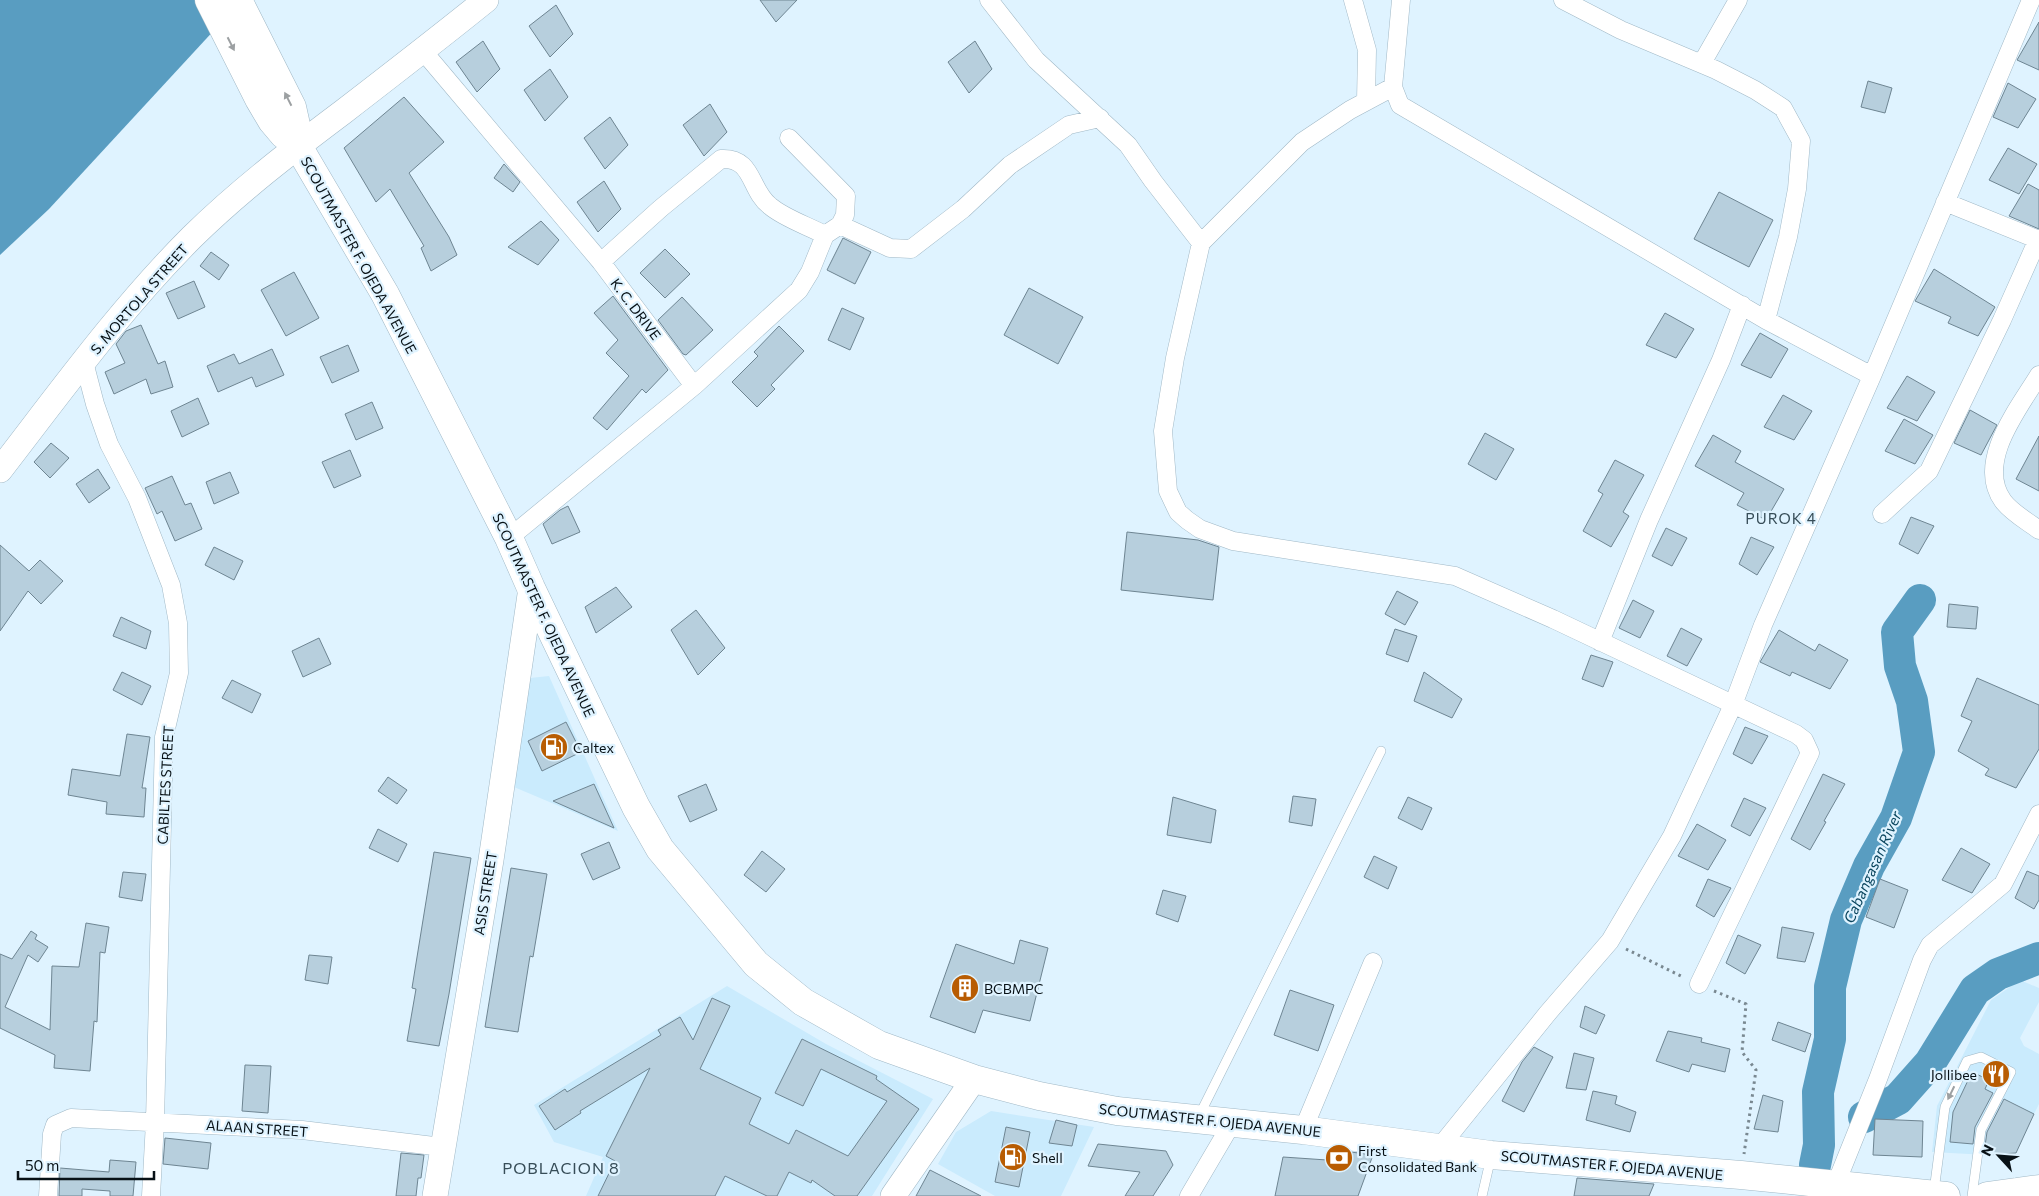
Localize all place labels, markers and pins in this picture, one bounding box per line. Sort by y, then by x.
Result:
fuel station icon: Caltex [539,732,569,762]
place label: Caltex [573,739,614,756]
building icon: BCBMPC [950,973,980,1003]
place label: BCBMPC [984,980,1043,997]
restaurant icon: Jollibee [1981,1059,2011,1089]
place label: Jollibee [1931,1066,1977,1083]
fuel station icon: Shell [998,1142,1028,1172]
place label: First Consolidated Bank [1358,1142,1477,1175]
bank icon: First Consolidated Bank [1324,1143,1354,1173]
place label: Shell [1032,1149,1063,1166]

